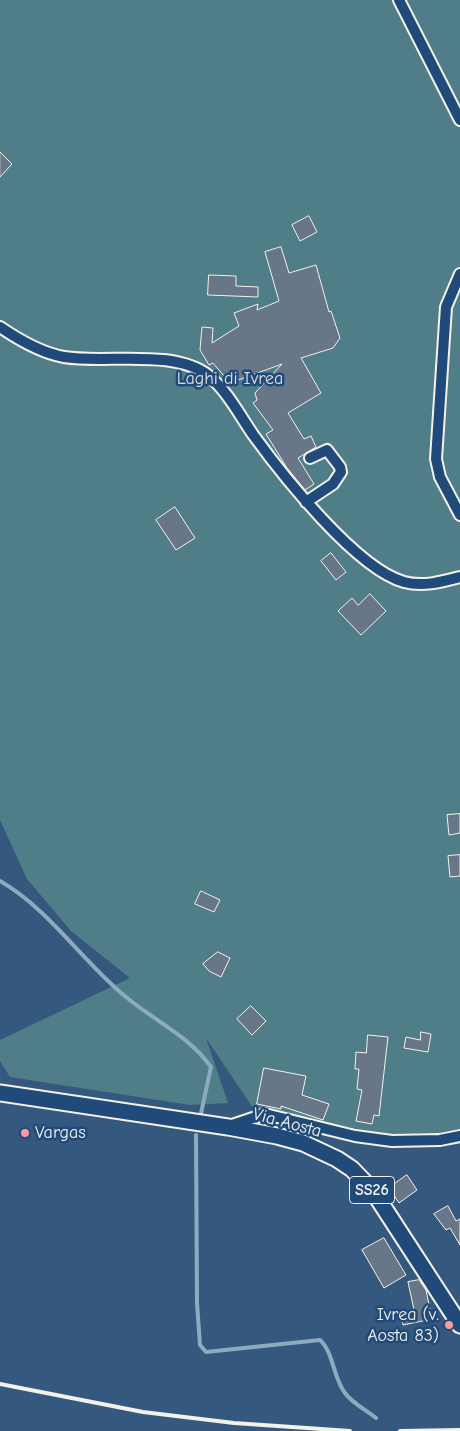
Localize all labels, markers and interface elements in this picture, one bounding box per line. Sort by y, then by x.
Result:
park label: Laghi di Ivrea [177,368,283,390]
street label: Via Aosta [250,1103,324,1143]
place label: Vargas [35,1122,86,1144]
marker: Vargas [19,1127,31,1139]
road number: SS26 [350,1176,394,1204]
place label: Ivrea (v. Aosta 83) [367,1304,439,1346]
marker: Ivrea (v. Aosta 83) [443,1319,455,1331]

